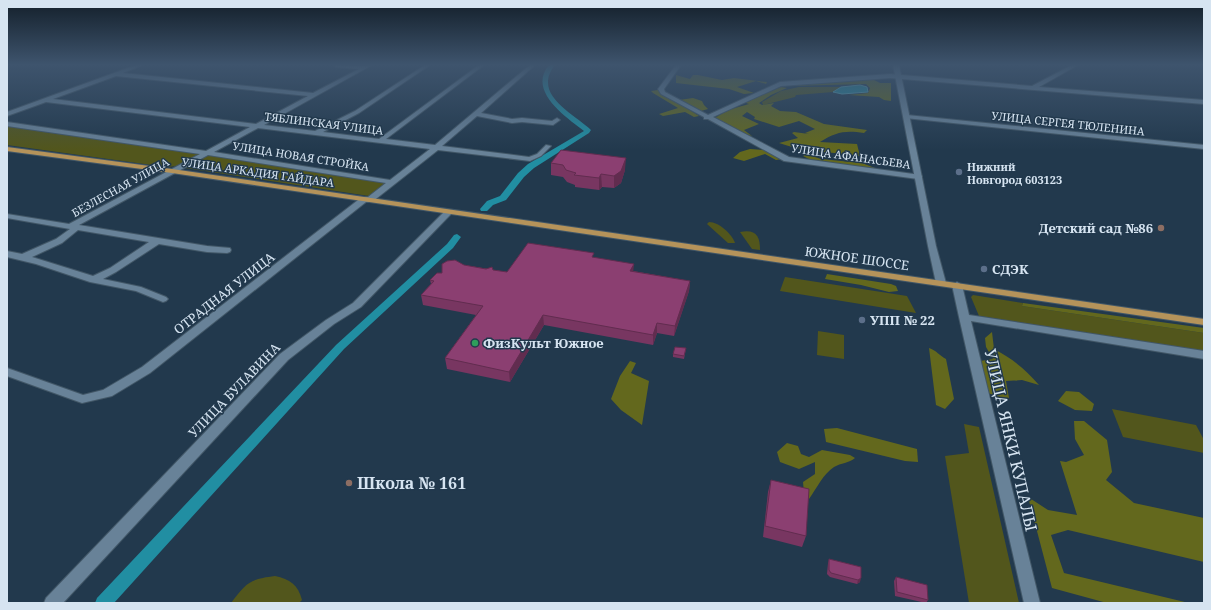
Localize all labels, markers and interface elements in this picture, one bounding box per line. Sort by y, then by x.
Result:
street label: УЛИЦА СЕРГЕЯ ТЮЛЕНИНА [991,107,1146,139]
street label: ТЯБЛИНСКАЯ УЛИЦА [264,108,384,138]
street label: УЛИЦА НОВАЯ СТРОЙКА [232,138,371,174]
street label: УЛИЦА АФАНАСЬЕВА [790,140,912,172]
street label: БЕЗЛЕСНАЯ УЛИЦА [69,154,172,220]
street label: УЛИЦА АРКАДИЯ ГАЙДАРА [181,154,335,190]
place label: Нижний Новгород 603123 [967,159,1062,187]
marker: Нижний Новгород 603123 [954,167,964,177]
place label: Детский сад №86 [1039,219,1153,237]
marker: Детский сад №86 [1156,223,1166,233]
street label: ЮЖНОЕ ШОССЕ [804,242,910,274]
street label: ОТРАДНАЯ УЛИЦА [170,247,279,338]
place label: СДЭК [992,260,1029,278]
marker: СДЭК [979,264,989,274]
place label: УПП № 22 [870,311,935,329]
marker: УПП № 22 [857,315,867,325]
place label: ФизКульт Южное [483,334,604,352]
street label: УЛИЦА БУЛАВИНА [184,338,284,441]
marker: ФизКульт Южное [470,338,480,348]
street label: УЛИЦА ЯНКИ КУПАЛЫ [979,347,1043,533]
place label: Школа № 161 [357,472,466,494]
marker: Школа № 161 [344,478,354,488]

